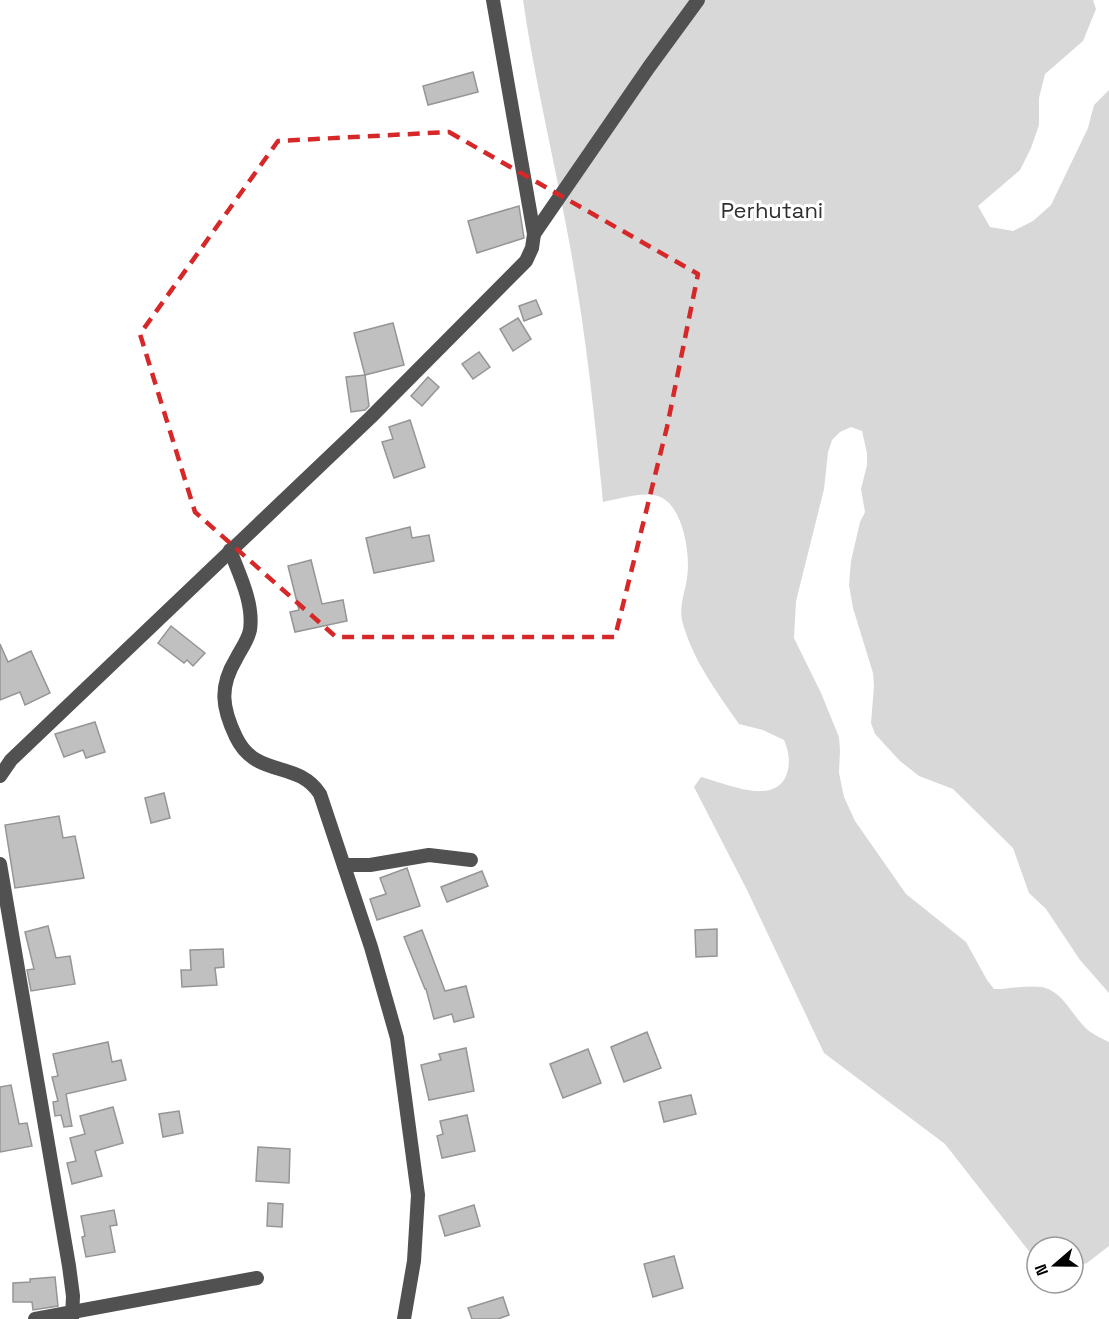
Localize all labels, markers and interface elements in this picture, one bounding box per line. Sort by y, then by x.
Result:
park label: Perhutani [721,196,823,224]
north arrow [1025,1235,1085,1295]
text: N [1030,1261,1053,1279]

